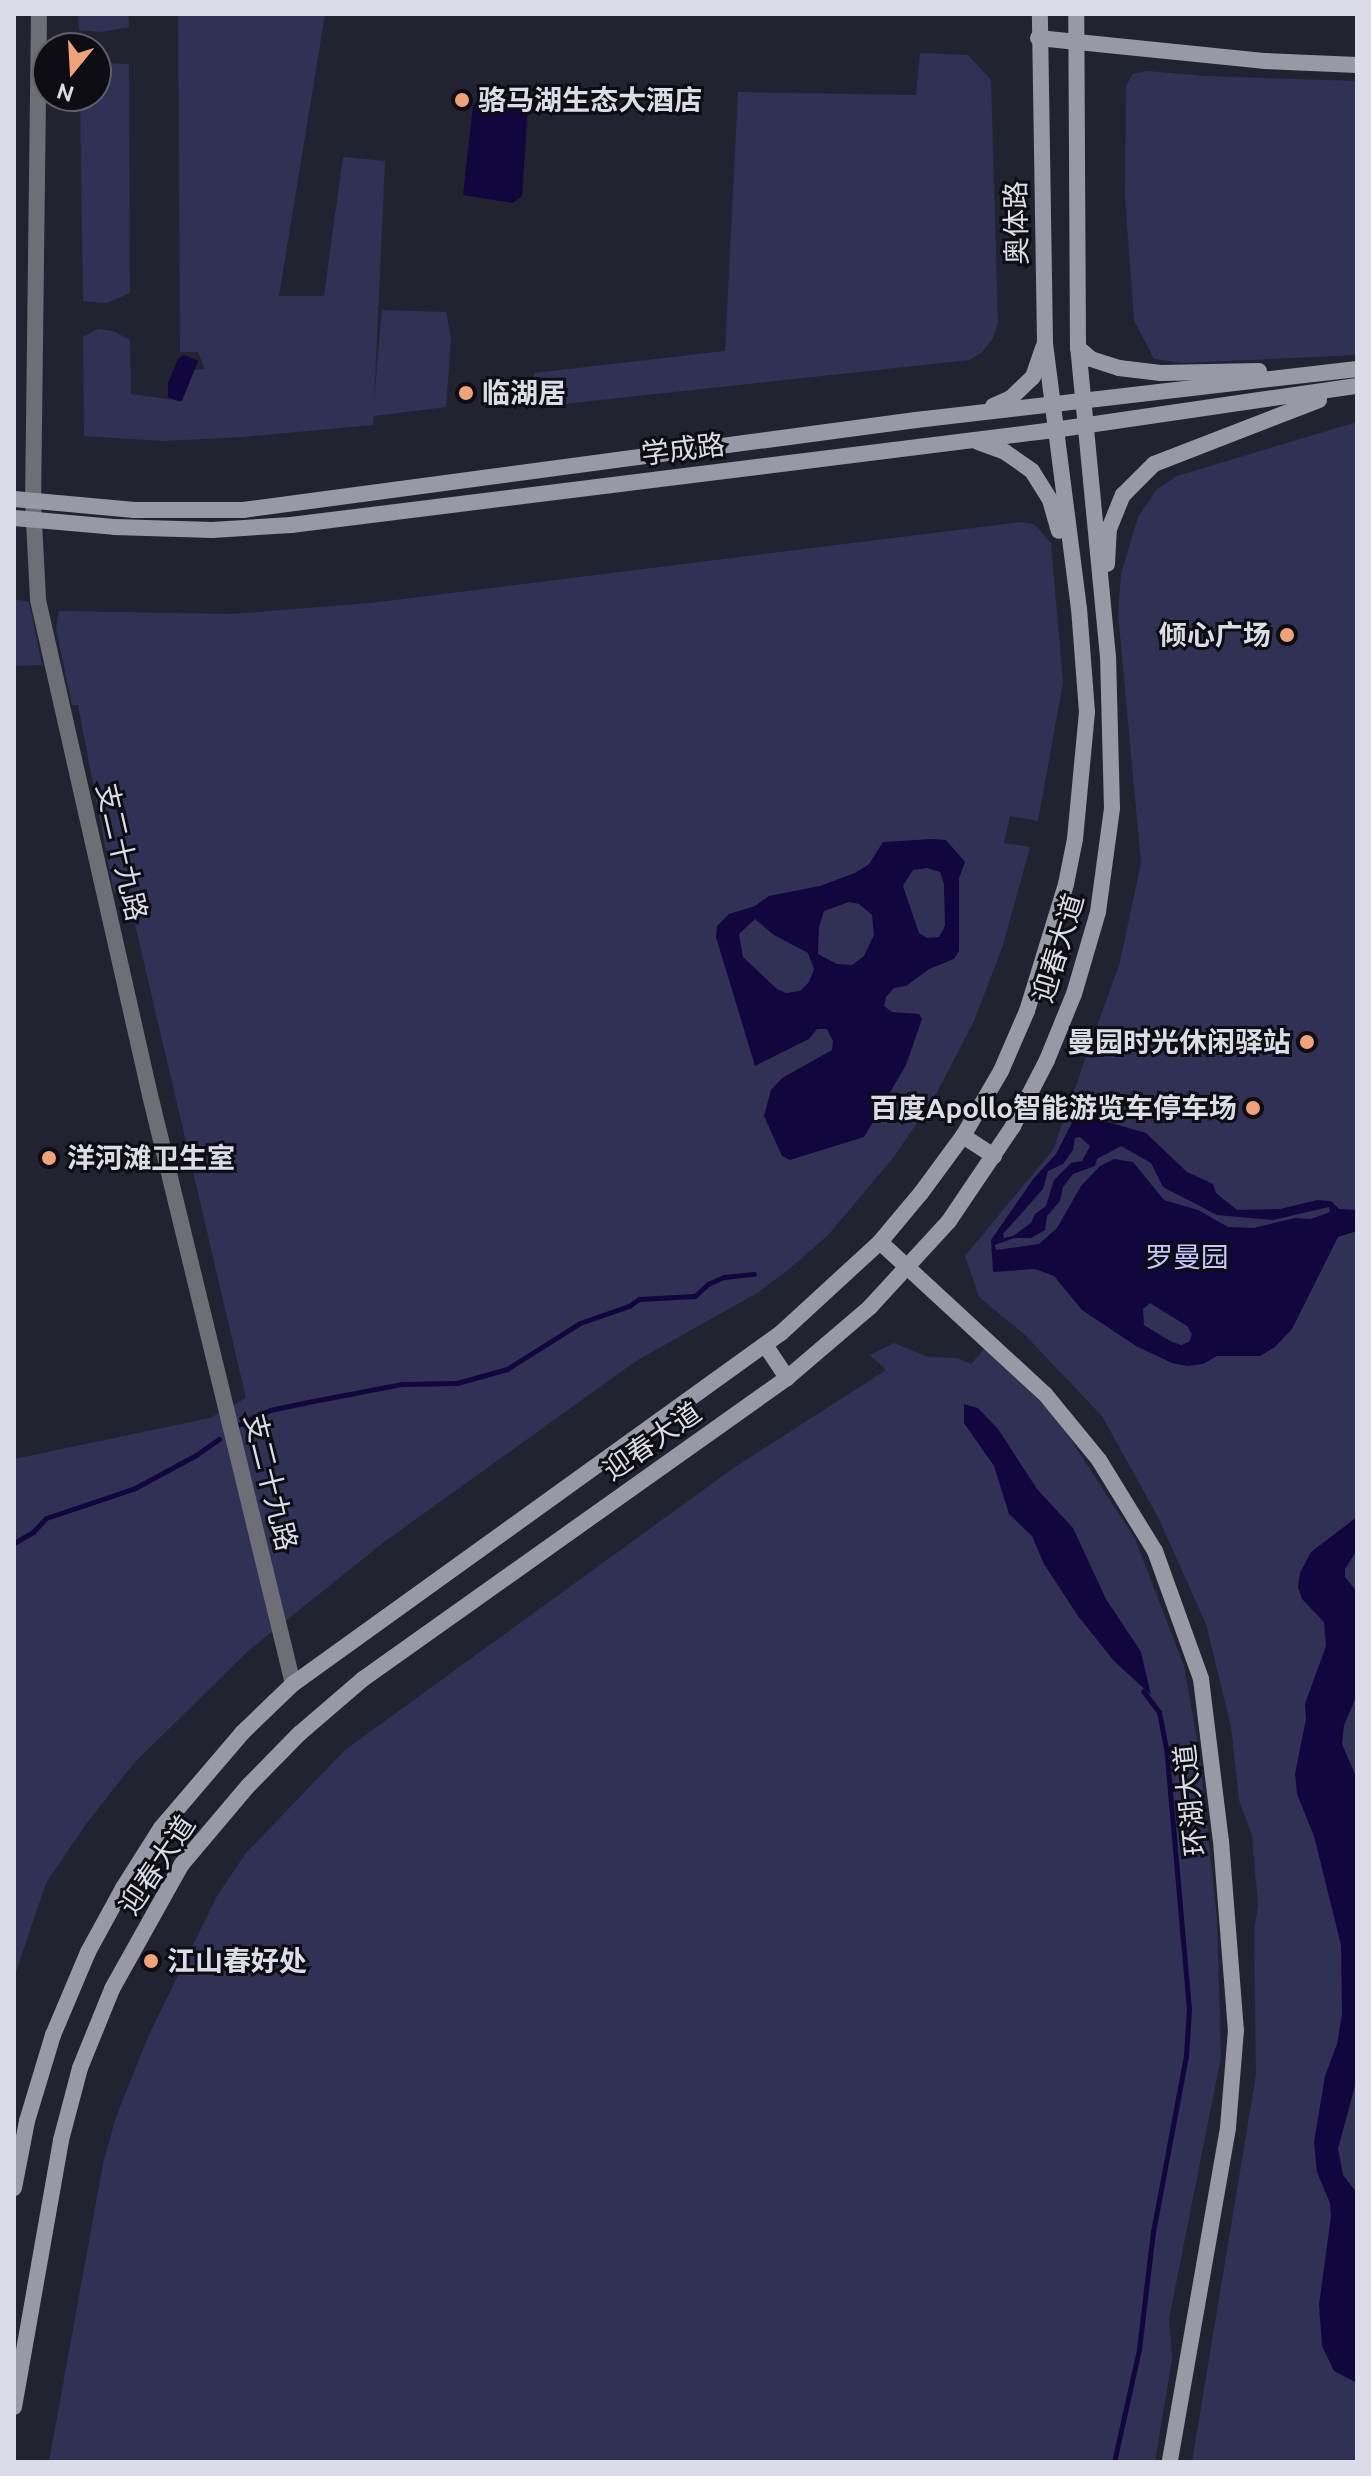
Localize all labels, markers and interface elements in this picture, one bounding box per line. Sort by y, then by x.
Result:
north arrow [32,32,112,112]
text: N [53,79,77,108]
place label: 骆马湖生态大酒店 [478,83,702,117]
marker: 骆马湖生态大酒店 [453,91,471,109]
street label: 奥体路 [998,181,1034,265]
place label: 临湖居 [482,376,566,410]
marker: 临湖居 [457,384,475,402]
street label: 学成路 [639,427,727,471]
place label: 倾心广场 [1159,618,1271,652]
marker: 倾心广场 [1278,626,1296,644]
street label: 支二十九路 [90,780,154,924]
street label: 迎春大道 [1026,890,1090,1006]
place label: 曼园时光休闲驿站 [1067,1025,1291,1059]
marker: 曼园时光休闲驿站 [1298,1033,1316,1051]
place label: 百度Apollo智能游览车停车场 [870,1091,1237,1125]
marker: 百度Apollo智能游览车停车场 [1244,1099,1262,1117]
place label: 洋河滩卫生室 [67,1141,235,1175]
marker: 洋河滩卫生室 [38,1147,60,1169]
park label: 罗曼园 [1145,1240,1229,1274]
street label: 迎春大道 [596,1395,708,1487]
street label: 支二十九路 [238,1410,304,1554]
street label: 环湖大道 [1167,1743,1213,1857]
street label: 迎春大道 [112,1809,202,1921]
place label: 江山春好处 [167,1944,307,1978]
marker: 江山春好处 [142,1952,160,1970]

